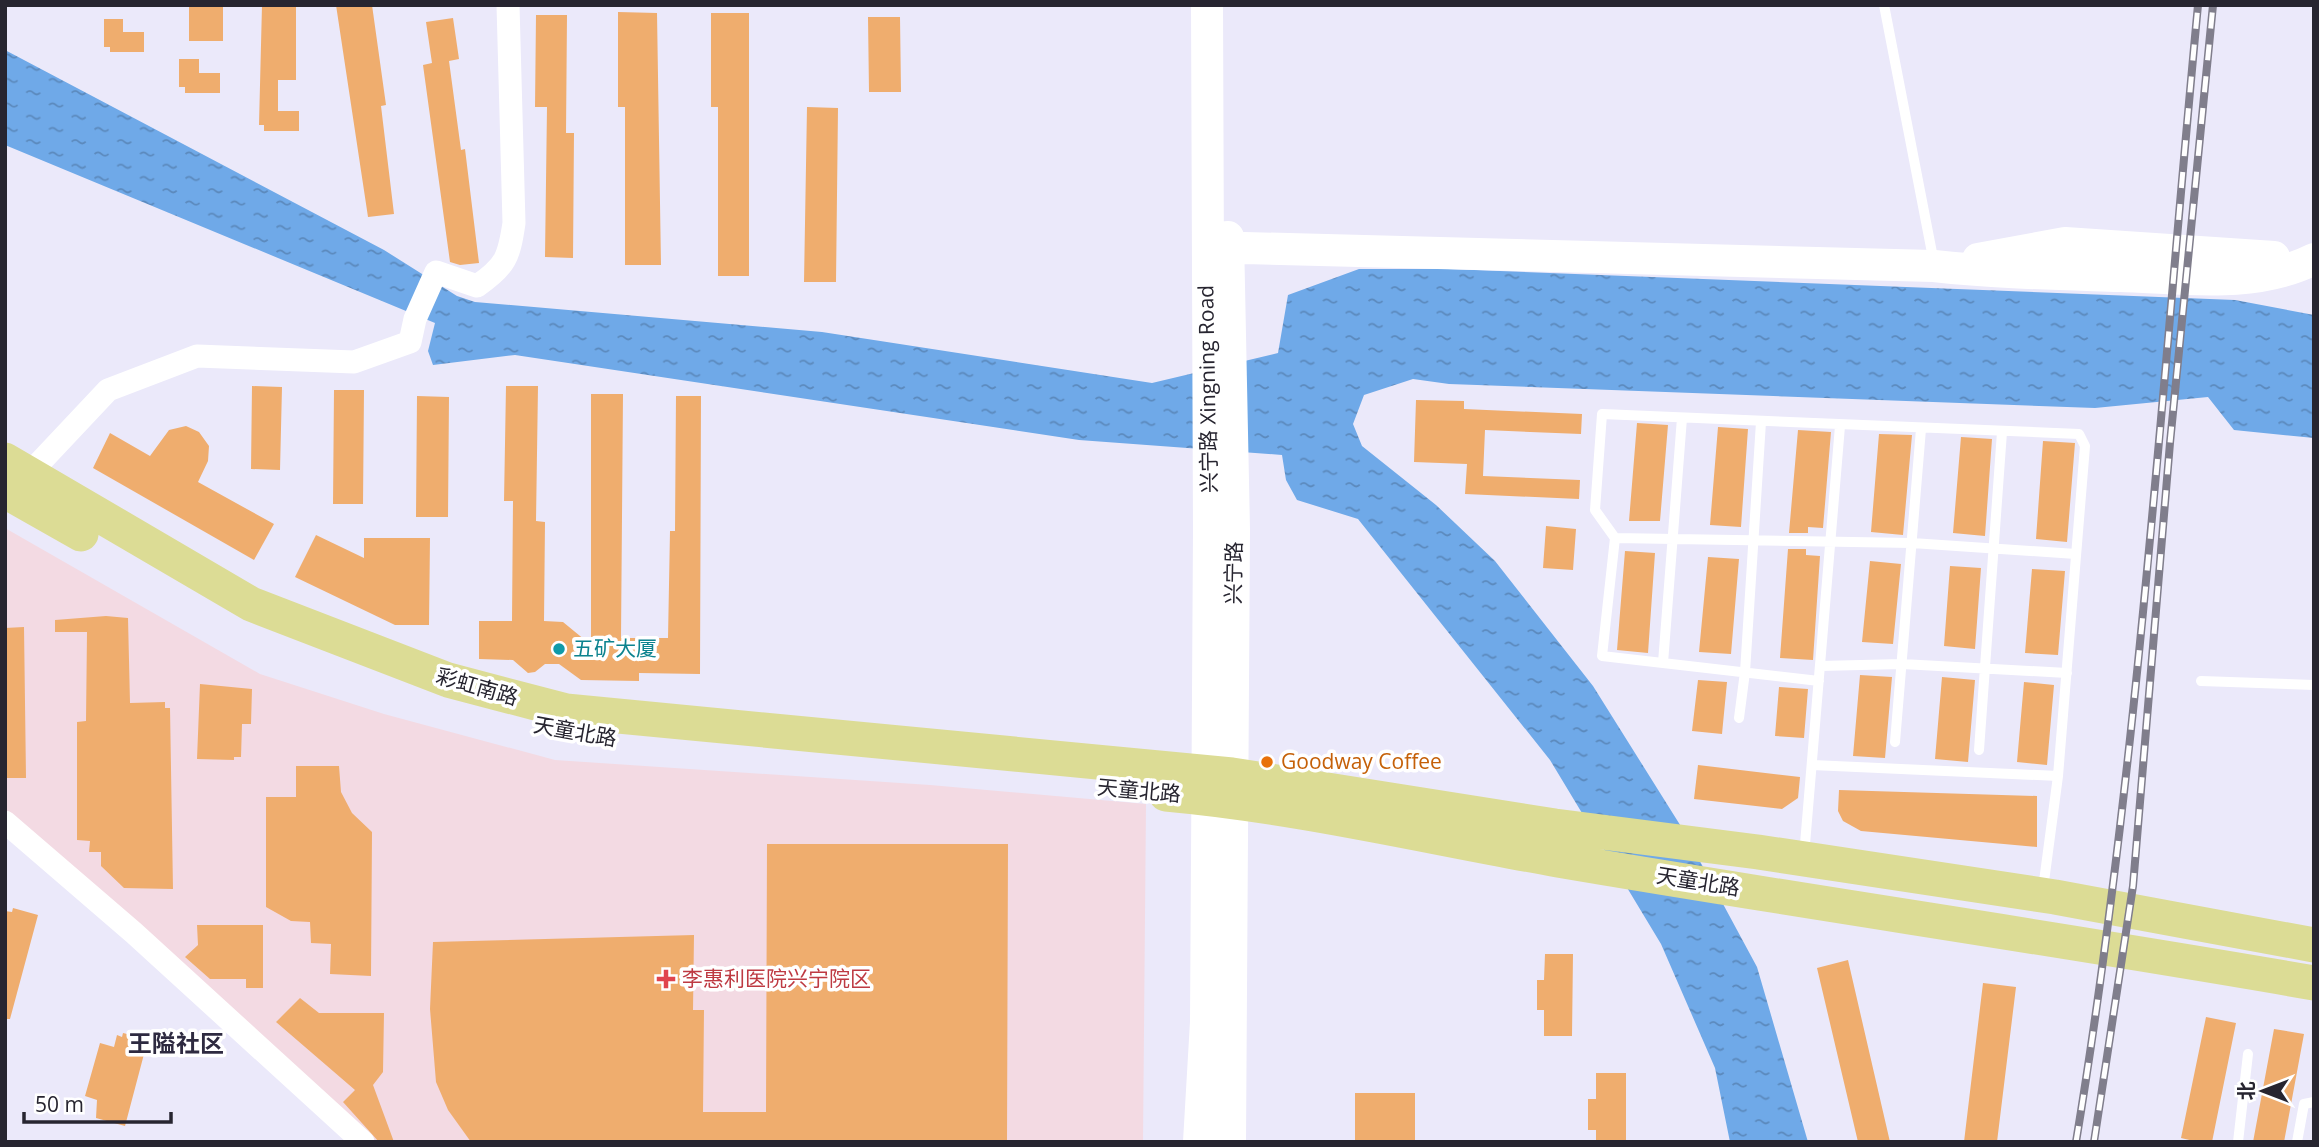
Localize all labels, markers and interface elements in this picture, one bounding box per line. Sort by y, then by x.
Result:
street label: 兴宁路 Xingning Road [1191,285,1223,493]
street label: 兴宁路 [1218,541,1248,605]
place label: 五矿大厦 [573,634,657,662]
marker: 五矿大厦 [551,641,567,657]
street label: 彩虹南路 [433,661,522,711]
street label: 天童北路 [531,710,619,752]
place label: Goodway Coffee [1281,747,1442,775]
marker: Goodway Coffee [1259,754,1275,770]
street label: 天童北路 [1096,772,1182,808]
street label: 天童北路 [1654,861,1742,901]
place label: 李惠利医院兴宁院区 [682,964,871,992]
marker: 李惠利医院兴宁院区 [656,969,676,989]
district label: 王隘社区 [128,1026,224,1059]
north arrow [2228,1056,2298,1126]
scale bar [24,1080,172,1124]
text: 北 [2233,1081,2259,1101]
text: 50 m [35,1090,84,1118]

